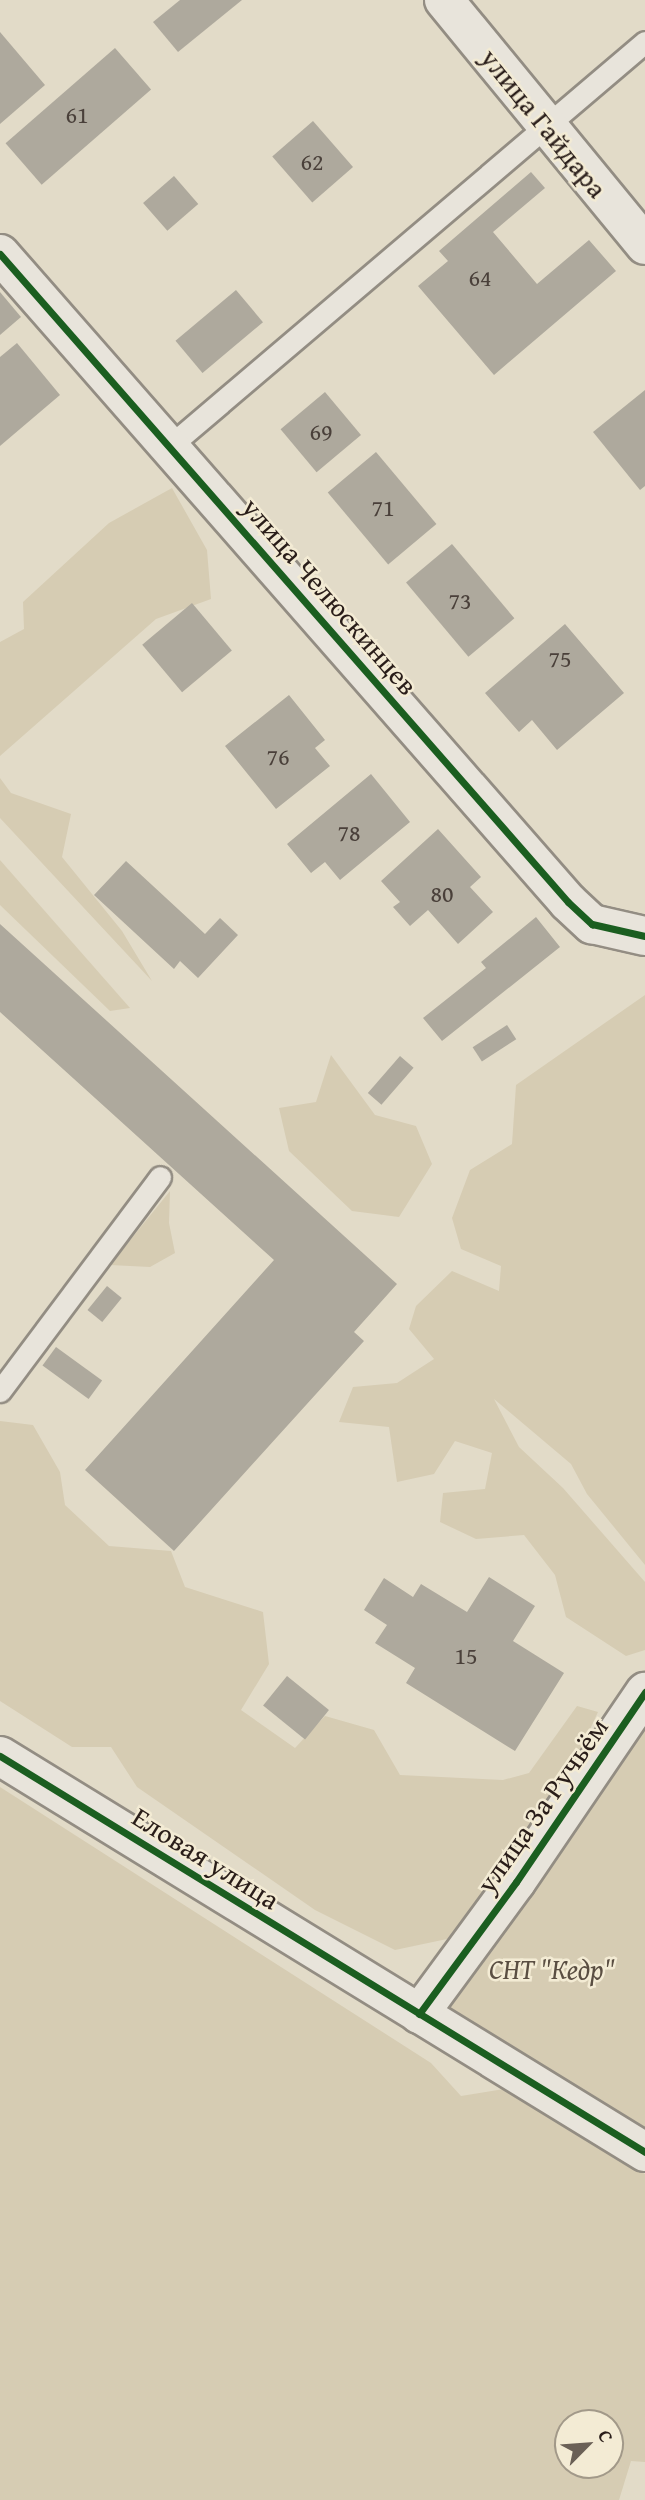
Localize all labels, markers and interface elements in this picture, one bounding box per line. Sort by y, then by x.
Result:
street label: улица Гайдара [474,42,614,204]
house number: 61 [65,101,89,129]
house number: 62 [300,148,324,176]
house number: 64 [468,264,492,292]
house number: 69 [309,418,333,446]
street label: улица Челюскинцев [235,491,425,701]
house number: 71 [371,494,395,522]
house number: 73 [448,587,472,615]
house number: 75 [548,645,572,673]
house number: 76 [266,743,290,771]
house number: 78 [337,819,361,847]
house number: 80 [430,880,454,908]
house number: 15 [454,1642,478,1670]
street label: улица За Ручьём [469,1711,615,1899]
street label: Еловая улица [126,1800,286,1916]
park label: СНТ "Кедр" [489,1952,615,1986]
north arrow [554,2409,624,2479]
text: С [591,2425,621,2447]

